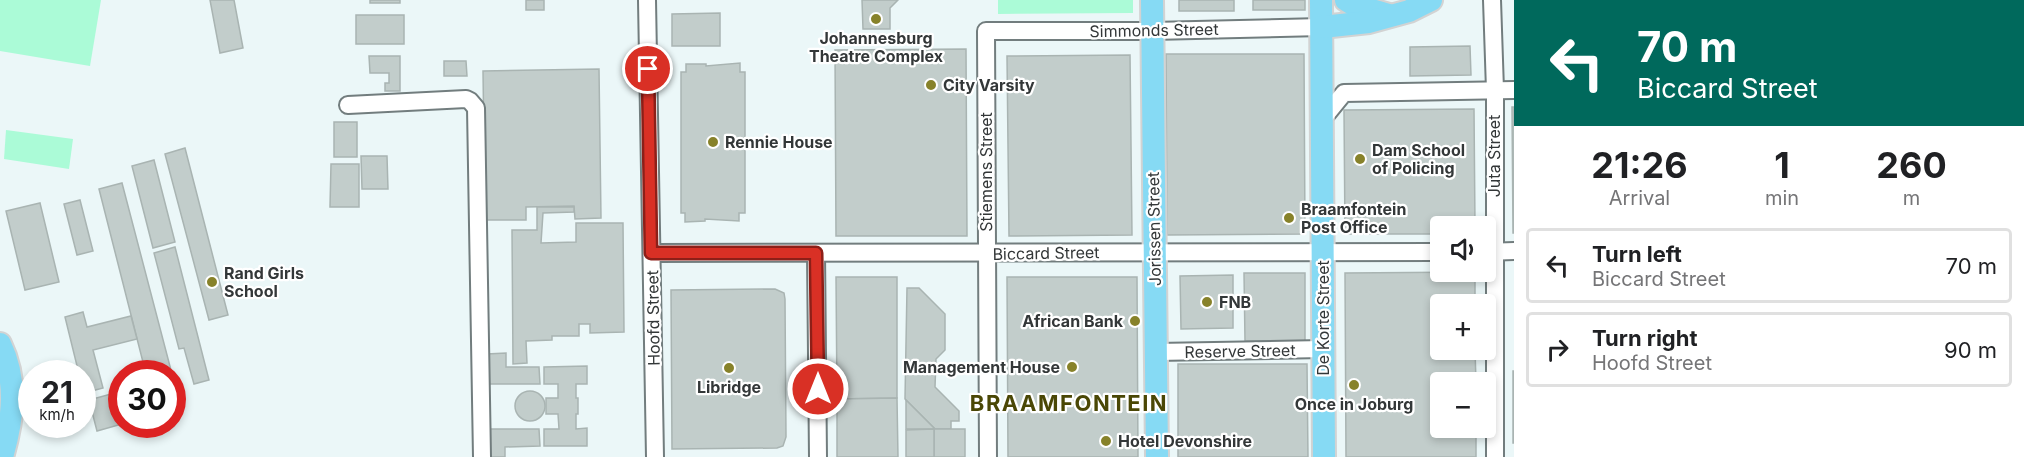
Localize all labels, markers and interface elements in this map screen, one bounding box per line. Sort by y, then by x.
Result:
marker: Johannesburg Theatre Complex [869,12,883,26]
street label: Simmonds Street [1089,19,1219,41]
text: 70 m [1637,21,1737,72]
icon: left [1538,24,1616,102]
place label: Johannesburg Theatre Complex [809,28,943,66]
pin [622,43,673,94]
icon: arrive [631,52,664,85]
text: Biccard Street [1637,72,1818,105]
place label: City Varsity [943,75,1035,95]
marker: City Varsity [924,78,938,92]
street label: Stiemens Street [976,112,996,232]
street label: Juta Street [1484,115,1504,197]
place label: Rennie House [725,132,833,152]
marker: Rennie House [706,135,720,149]
place label: Dam School of Policing [1372,140,1465,178]
text: 21:26 [1591,143,1688,187]
text: 1 [1774,143,1790,187]
text: 260 [1876,143,1947,187]
marker: Dam School of Policing [1353,152,1367,166]
street label: Jorissen Street [1143,172,1165,286]
text: Arrival [1609,186,1670,210]
text: min [1765,186,1799,210]
text: m [1903,186,1920,210]
place label: Braamfontein Post Office [1301,199,1406,237]
marker: Braamfontein Post Office [1282,211,1296,225]
map controls [1430,216,1496,438]
button: sound [1430,216,1496,282]
text: Turn left [1592,241,1682,267]
street label: Biccard Street [992,242,1100,264]
icon: left [1541,249,1574,282]
text: 70 m [1946,253,1997,279]
street label: De Korte Street [1313,260,1333,376]
place label: Rand Girls School [224,263,304,301]
text: Biccard Street [1592,267,1726,291]
street label: Hoofd Street [642,270,664,366]
marker: Rand Girls School [205,275,219,289]
place label: FNB [1219,292,1251,312]
button: + [1430,294,1496,360]
marker: FNB [1200,295,1214,309]
place label: African Bank [1022,311,1124,331]
marker: African Bank [1128,314,1142,328]
text: Turn right [1592,325,1698,351]
icon: right [1541,333,1574,366]
text: 90 m [1944,337,1997,363]
street label: Reserve Street [1184,340,1296,362]
text: Hoofd Street [1592,351,1712,375]
position arrow [786,357,850,421]
place label: Management House [903,357,1060,377]
speed limit sign: 30 [108,360,186,438]
marker: Management House [1065,360,1079,374]
marker: Libridge [722,361,736,375]
button: − [1430,372,1496,438]
text: 21 [41,374,73,410]
place label: Libridge [697,377,761,397]
marker: Once in Joburg [1347,378,1361,392]
district label: BRAAMFONTEIN [970,390,1168,416]
place label: Once in Joburg [1295,394,1413,414]
text: km/h [39,405,75,424]
place label: Hotel Devonshire [1118,431,1252,451]
marker: Hotel Devonshire [1099,434,1113,448]

